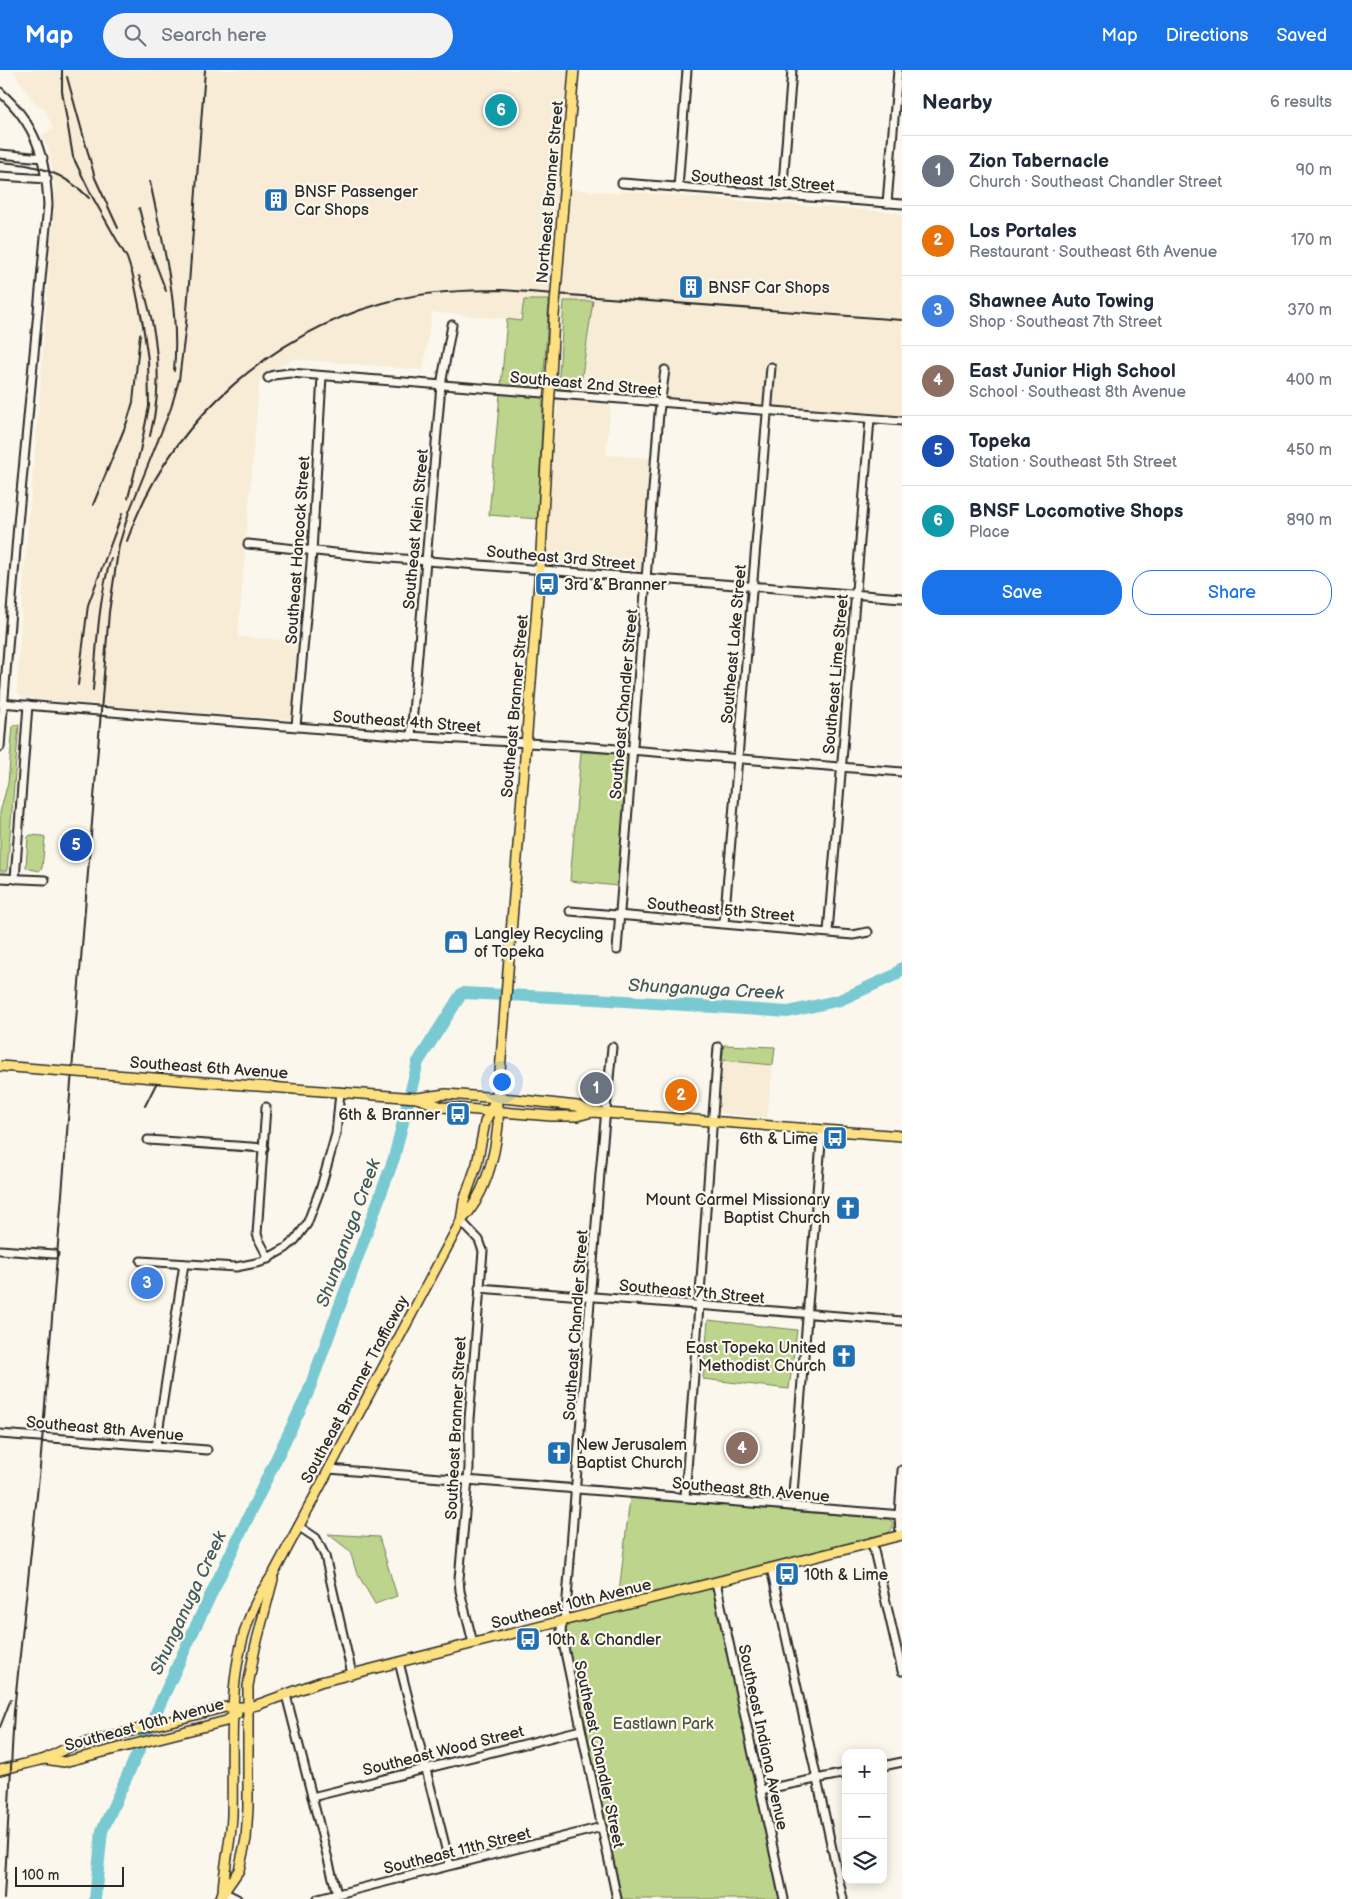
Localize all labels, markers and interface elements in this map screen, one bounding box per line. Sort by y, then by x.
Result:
search box [103,13,453,58]
text: Map [25,21,73,50]
icon: search [121,21,149,49]
text: Search here [161,24,267,47]
text: Map [1102,25,1138,46]
text: Directions [1166,25,1248,46]
text: Saved [1276,25,1327,46]
text: Nearby [922,90,992,115]
pin: 6 [485,91,517,129]
text: 6 results [1270,93,1332,112]
street label: Northeast Branner Street [533,100,568,284]
text: Zion Tabernacle [969,150,1109,173]
text: 1 [935,161,941,180]
text: 90 m [1296,161,1332,180]
street label: Southeast 1st Street [690,167,835,196]
text: Church · Southeast Chandler Street [969,173,1222,192]
place label: BNSF Passenger Car Shops [294,183,418,220]
building icon: BNSF Passenger Car Shops [263,187,289,213]
text: Los Portales [969,220,1077,243]
text: 2 [933,231,943,250]
text: 170 m [1291,231,1332,250]
text: Restaurant · Southeast 6th Avenue [969,243,1217,262]
building icon: BNSF Car Shops [678,274,704,300]
place label: BNSF Car Shops [708,279,830,298]
text: Shawnee Auto Towing [969,290,1154,313]
text: 3 [933,301,943,320]
text: 370 m [1287,301,1332,320]
text: Shop · Southeast 7th Street [969,313,1162,332]
text: East Junior High School [969,360,1176,383]
street label: Southeast 2nd Street [509,368,663,401]
text: 4 [933,371,943,390]
text: 400 m [1286,371,1332,390]
text: School · Southeast 8th Avenue [969,383,1186,402]
text: Topeka [969,430,1031,453]
text: 5 [933,441,943,460]
text: 450 m [1286,441,1332,460]
street label: Southeast Klein Street [400,448,433,610]
text: Station · Southeast 5th Street [969,453,1177,472]
street label: Southeast Hancock Street [282,455,315,645]
text: BNSF Locomotive Shops [969,500,1183,523]
text: 6 [933,511,943,530]
text: 890 m [1286,511,1332,530]
text: Place [969,523,1010,542]
street label: Southeast 3rd Street [486,543,636,574]
street label: Southeast Lake Street [718,564,751,725]
button: Save [922,570,1122,615]
button: Share [1132,570,1332,615]
bus stop icon: 3rd & Branner [534,571,560,597]
place label: 3rd & Branner [564,576,667,595]
street label: Southeast Lime Street [820,593,853,755]
street label: Southeast Chandler Street [607,608,642,800]
street label: Southeast Branner Street [498,614,533,798]
street label: Southeast 4th Street [332,708,482,737]
pin: 5 [60,826,92,864]
street label: Southeast 5th Street [646,895,795,926]
place label: Langley Recycling of Topeka [474,925,603,962]
shop icon: Langley Recycling of Topeka [443,929,469,955]
water label: Shunganuga Creek [628,975,786,1004]
street label: Southeast 6th Avenue [129,1053,289,1084]
your location [489,1069,515,1095]
pin: 1 [580,1069,612,1107]
pin: 2 [665,1076,697,1114]
bus stop icon: 6th & Branner [445,1101,471,1127]
place label: 6th & Branner [338,1106,440,1125]
bus stop icon: 6th & Lime [822,1125,848,1151]
place label: 6th & Lime [740,1130,819,1149]
water label: Shunganuga Creek [312,1155,385,1310]
place label: Mount Carmel Missionary Baptist Church [645,1191,831,1228]
church icon: Mount Carmel Missionary Baptist Church [835,1195,861,1221]
street label: Southeast Chandler Street [560,1229,593,1421]
pin: 3 [131,1264,163,1302]
street label: Southeast 7th Street [618,1277,766,1308]
street label: Southeast Branner Trafficway [298,1292,413,1487]
street label: Southeast Branner Street [442,1336,471,1520]
place label: East Topeka United Methodist Church [685,1339,826,1376]
church icon: East Topeka United Methodist Church [831,1343,857,1369]
street label: Southeast 8th Avenue [25,1413,185,1446]
pin: 4 [726,1429,758,1467]
place label: New Jerusalem Baptist Church [576,1436,687,1473]
church icon: New Jerusalem Baptist Church [546,1440,572,1466]
street label: Southeast 8th Avenue [671,1474,831,1507]
water label: Shunganuga Creek [146,1527,231,1678]
bus stop icon: 10th & Lime [774,1561,800,1587]
place label: 10th & Lime [804,1566,889,1585]
street label: Southeast 10th Avenue [489,1575,654,1634]
bus stop icon: 10th & Chandler [515,1626,541,1652]
place label: 10th & Chandler [546,1631,661,1650]
street label: Southeast Indiana Avenue [734,1643,792,1832]
street label: Southeast Chandler Street [569,1659,628,1850]
street label: Southeast 10th Avenue [63,1695,227,1756]
park label: Eastlawn Park [612,1715,714,1734]
street label: Southeast Wood Street [361,1722,526,1781]
map controls [842,1749,887,1884]
button: + [842,1749,887,1794]
button: − [842,1794,887,1839]
street label: Southeast 11th Street [382,1824,533,1879]
button: layers [842,1839,887,1884]
scale bar [15,1864,124,1887]
text: 100 m [22,1867,59,1884]

